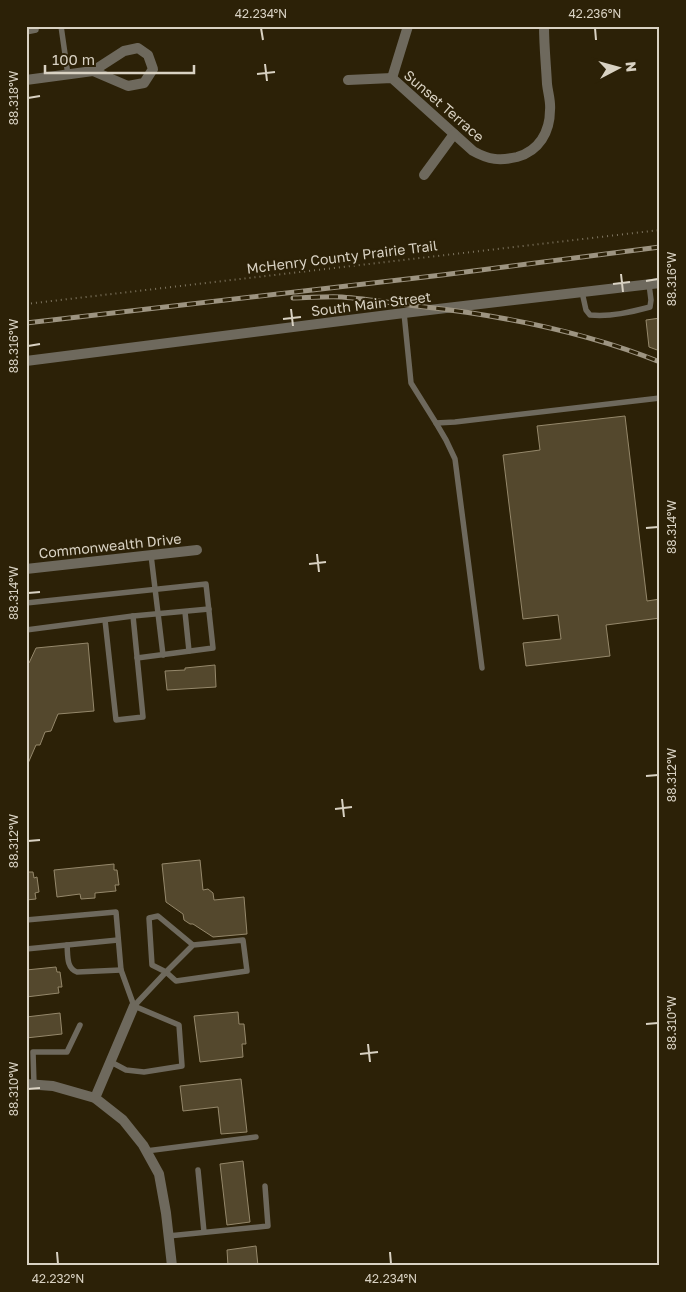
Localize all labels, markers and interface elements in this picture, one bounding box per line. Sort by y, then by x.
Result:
text: 42.234°N [235,6,287,21]
text: 42.236°N [569,6,621,21]
scale bar [45,42,194,74]
north arrow [594,42,644,92]
text: 100 m [52,50,95,68]
text: N [622,60,640,73]
street label: Sunset Terrace [401,66,488,145]
text: 88.318°W [6,70,21,125]
street label: McHenry County Prairie Trail [246,236,438,277]
text: 88.316°W [664,251,679,306]
street label: South Main Street [310,288,432,319]
text: 88.316°W [6,318,21,373]
text: 88.314°W [664,500,679,554]
street label: Commonwealth Drive [38,530,182,561]
text: 88.314°W [6,566,21,620]
text: 88.312°W [664,747,679,802]
text: 88.312°W [6,813,21,868]
text: 88.310°W [664,995,679,1050]
text: 88.310°W [6,1061,21,1116]
text: 42.232°N [32,1271,84,1286]
text: 42.234°N [365,1271,417,1286]

